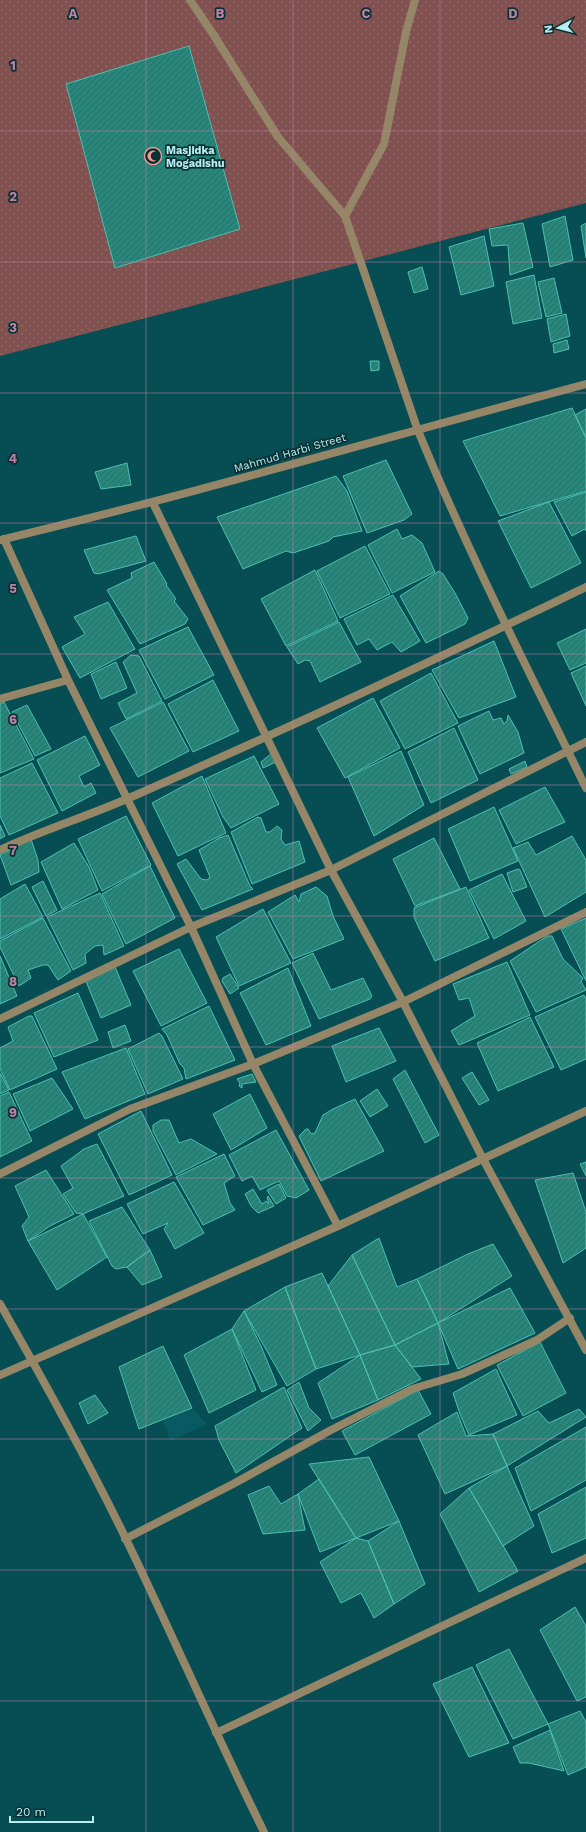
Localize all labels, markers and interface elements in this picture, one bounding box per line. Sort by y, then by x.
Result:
text: A [69,6,78,21]
text: B [216,6,225,21]
text: C [362,6,371,21]
text: D [508,6,518,21]
north arrow [538,8,578,48]
text: N [542,24,556,34]
text: 1 [10,58,16,73]
place label: Masjidka Mogadishu [166,144,225,170]
mosque icon: Masjidka Mogadishu [143,146,163,166]
text: 2 [9,189,17,204]
text: 3 [9,320,17,335]
street label: Mahmud Harbi Street [233,431,348,475]
text: 4 [9,451,18,466]
text: 5 [9,581,17,596]
text: 6 [9,712,17,727]
text: 7 [9,843,17,858]
text: 8 [9,974,17,989]
text: 9 [9,1105,17,1120]
scale bar [10,1798,93,1824]
text: 20 m [16,1805,46,1819]

